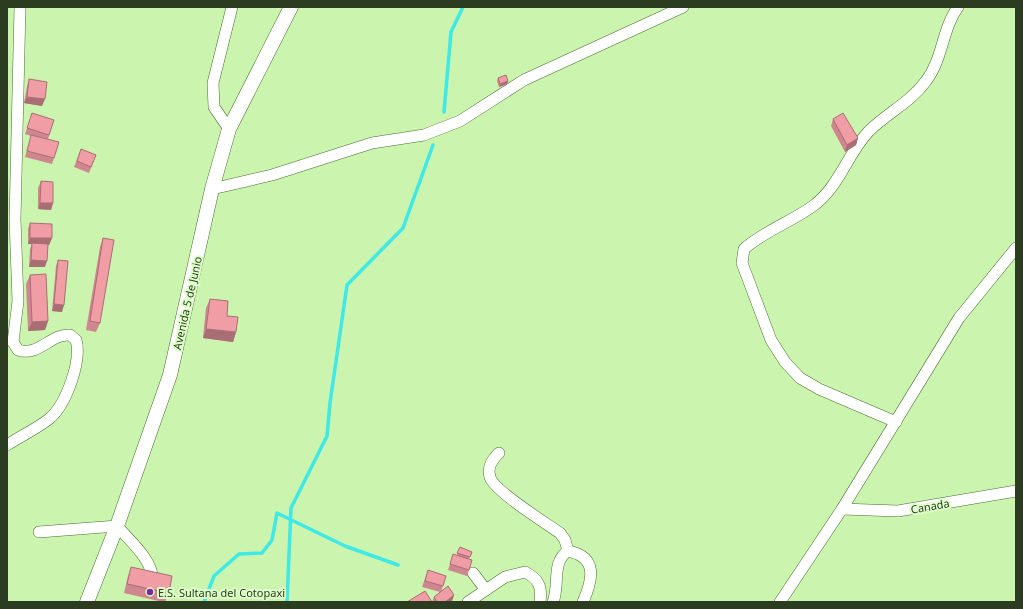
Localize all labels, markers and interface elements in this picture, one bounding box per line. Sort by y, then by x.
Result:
street label: Avenida 5 de Junio [169,255,205,351]
street label: Canada [909,495,951,517]
place label: E.S. Sultana del Cotopaxi [158,585,285,600]
marker: E.S. Sultana del Cotopaxi [145,587,155,597]

